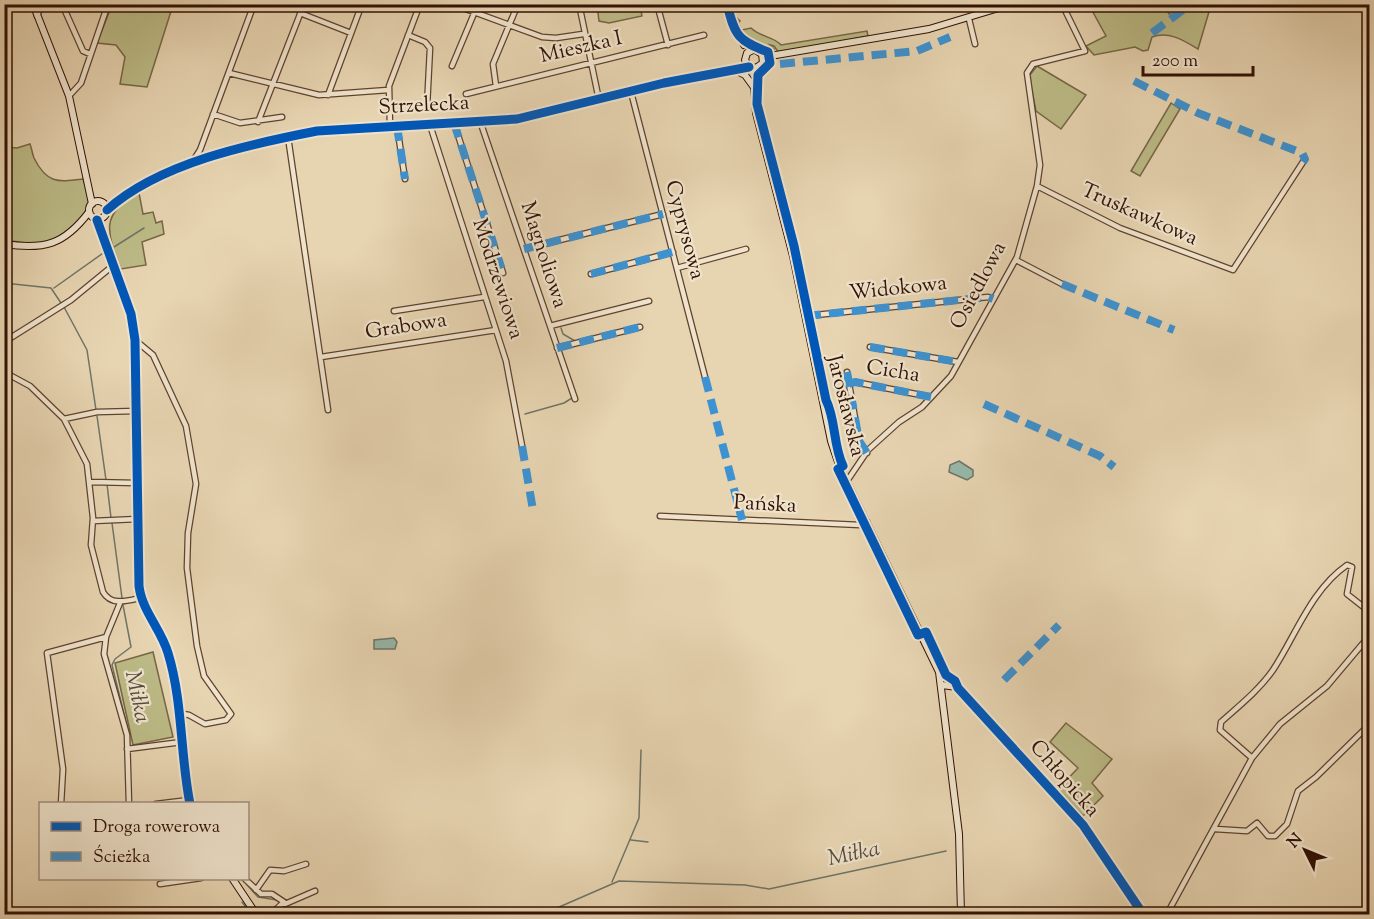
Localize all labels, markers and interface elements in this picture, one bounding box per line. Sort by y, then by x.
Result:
street label: Mieszka I [537,24,625,72]
scale bar [1143,39,1252,77]
text: 200 m [1152,49,1198,75]
street label: Strzelecka [378,89,471,123]
street label: Truskawkowa [1076,176,1202,254]
street label: Cyprysowa [656,177,712,283]
street label: Magnoliowa [512,198,574,312]
street label: Modrzewiowa [463,215,531,343]
street label: Osiedlowa [943,236,1015,335]
street label: Widokowa [848,269,949,309]
street label: Grabowa [363,306,449,348]
street label: Jarosławska [818,351,872,460]
street label: Cicha [864,353,922,391]
street label: Pańska [733,488,798,522]
water label: Miłka [115,668,157,726]
street label: Chłopicka [1022,734,1106,825]
legend [39,802,249,880]
text: Droga rowerowa [93,815,220,841]
north arrow [1275,820,1335,880]
text: N [1283,829,1309,854]
water label: Miłka [825,834,883,876]
text: Ścieżka [93,844,150,871]

